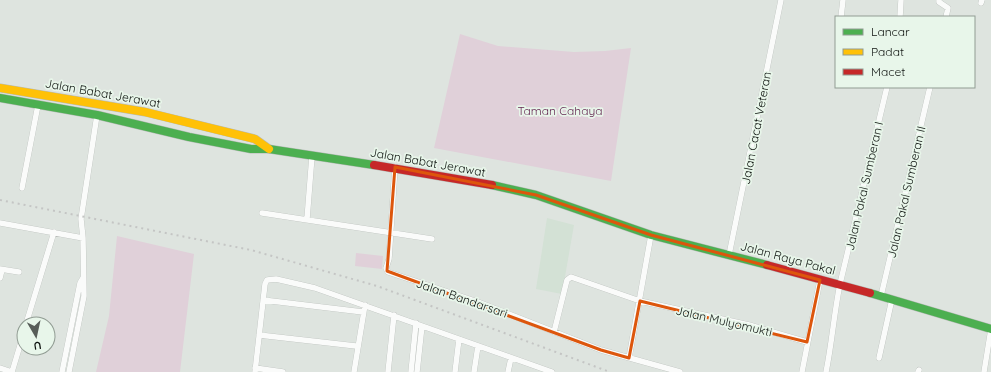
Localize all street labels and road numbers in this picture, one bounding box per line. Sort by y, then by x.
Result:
street label: Jalan Cacat Veteran [738,70,774,186]
street label: Jalan Babat Jerawat [44,75,162,111]
street label: Jalan Pakal Sumberan I [842,120,886,252]
street label: Jalan Pakal Sumberan II [884,125,928,259]
street label: Jalan Babat Jerawat [369,144,487,180]
street label: Jalan Raya Pakal [739,238,837,278]
street label: Jalan Bandarsari [414,275,510,321]
street label: Jalan Mulyomukti [674,303,774,339]

